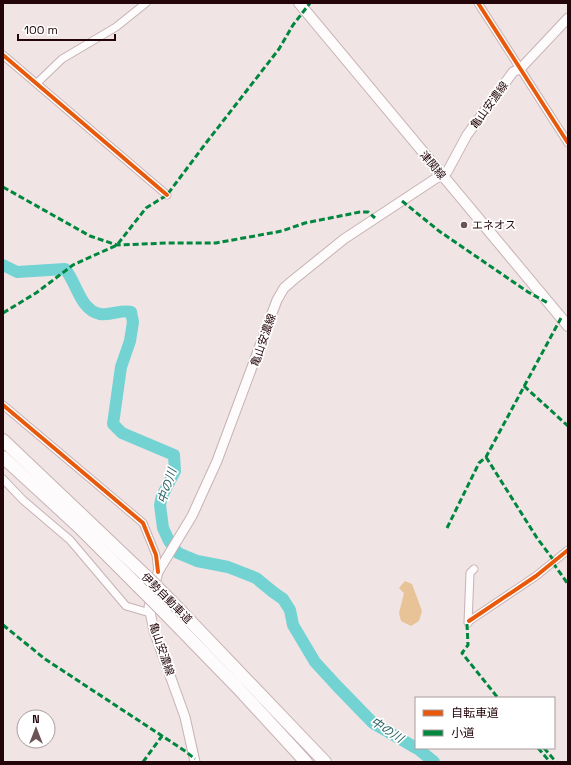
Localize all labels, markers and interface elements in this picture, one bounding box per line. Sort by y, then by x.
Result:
scale bar [18,16,115,42]
text: 100 m [24,22,58,38]
street label: 亀山安濃線 [467,79,511,131]
street label: 津関線 [417,148,449,182]
place label: エネオス [472,218,516,232]
marker: エネオス [459,220,469,230]
street label: 亀山安濃線 [247,312,279,368]
water label: 中の川 [154,465,181,506]
street label: 伊勢自動車道 [139,570,195,626]
street label: 亀山安濃線 [146,621,178,677]
legend [415,697,555,749]
text: 自転車道 [451,705,499,721]
north arrow [16,709,56,749]
text: N [32,712,40,726]
water label: 中の川 [368,713,408,748]
text: 小道 [451,725,475,741]

